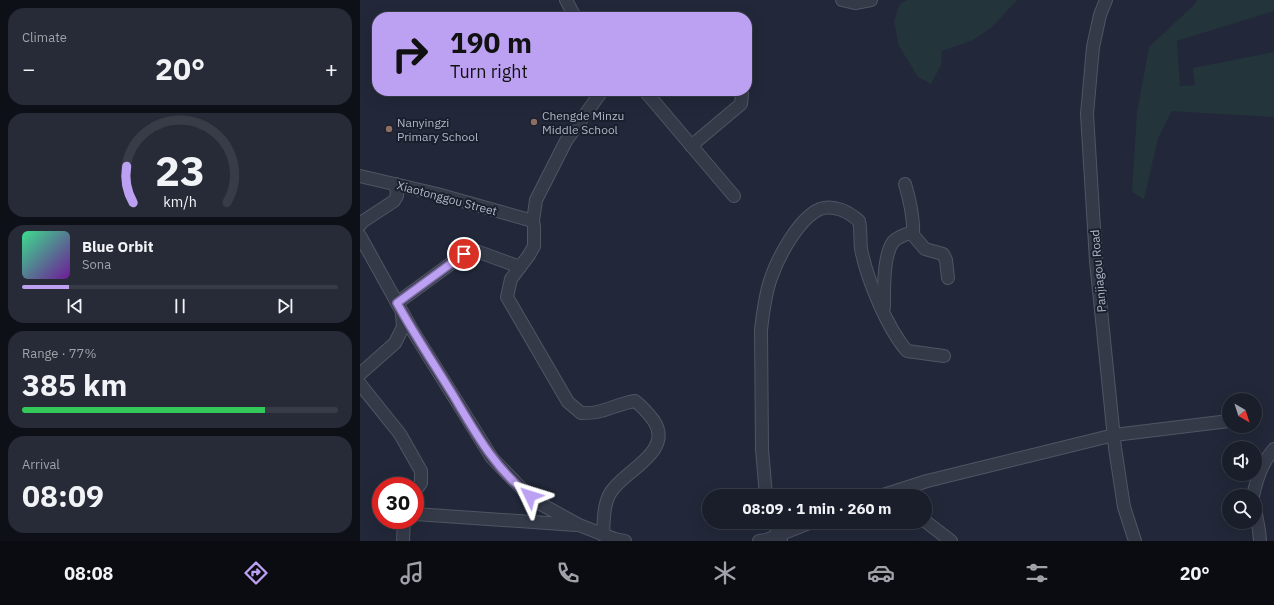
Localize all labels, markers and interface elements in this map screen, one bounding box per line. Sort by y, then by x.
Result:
text: 190 m [450,24,532,61]
icon: right [384,28,436,80]
text: Climate [22,29,67,46]
text: 20° [155,49,205,88]
text: − [22,54,35,83]
text: + [325,54,338,83]
text: Turn right [450,60,528,83]
place label: Chengde Minzu Middle School [542,108,624,137]
place label: Nanyingzi Primary School [397,115,478,144]
marker: Chengde Minzu Middle School [529,117,539,127]
marker: Nanyingzi Primary School [384,124,394,134]
text: 23 [155,143,205,197]
street label: Xiaotonggou Street [395,177,499,219]
text: km/h [163,192,197,211]
street label: Panjiagou Road [1087,229,1109,313]
text: Blue Orbit [82,237,153,256]
pin [447,237,481,271]
icon: arrive [453,243,475,265]
text: Sona [82,256,111,273]
icon: previous [64,295,86,317]
icon: pause [169,295,191,317]
icon: next [274,295,296,317]
text: Range · 77% [22,345,96,362]
text: 385 km [22,365,127,404]
north arrow [1222,393,1262,433]
map controls [1222,393,1262,529]
button: sound [1222,441,1262,481]
text: Arrival [22,456,60,473]
position arrow [509,475,551,517]
text: 08:09 [22,476,104,515]
speed limit sign: 30 [372,477,424,529]
button: search [1222,489,1262,529]
text: 08:09 · 1 min · 260 m [743,499,891,518]
icon: directions [242,559,270,587]
icon: music [398,559,426,587]
icon: phone [554,559,582,587]
icon: climate [711,559,739,587]
icon: car [867,559,895,587]
icon: filters [1023,559,1051,587]
text: 08:08 [64,562,113,585]
text: 20° [1180,562,1210,585]

